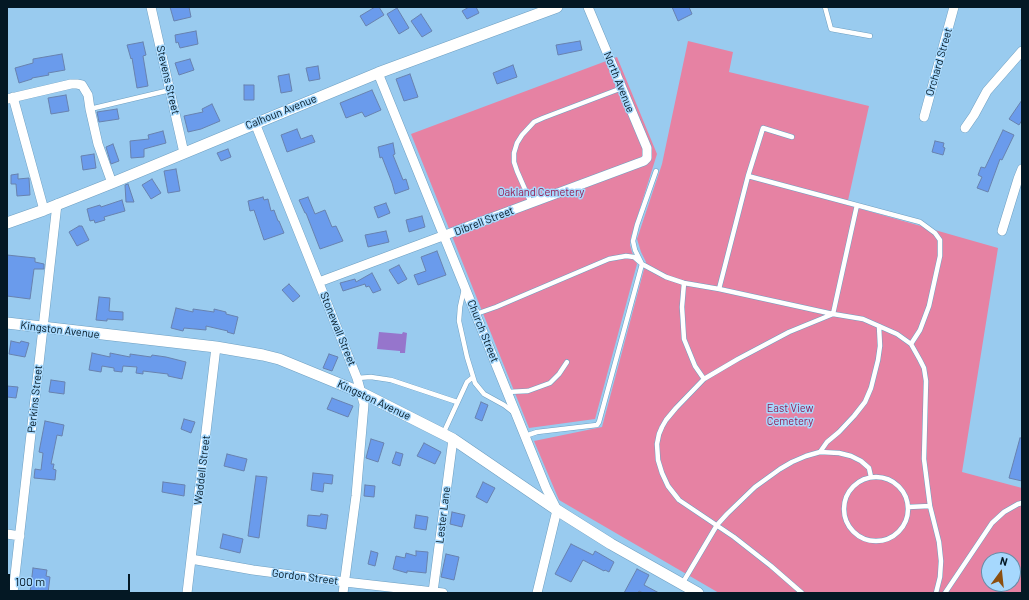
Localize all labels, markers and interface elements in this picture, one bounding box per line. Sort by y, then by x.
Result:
street label: Orchard Street [923,26,955,98]
street label: Stevens Street [154,44,182,116]
street label: North Avenue [601,50,637,114]
street label: Calhoun Avenue [243,92,319,132]
park label: Oakland Cemetery [498,185,584,199]
street label: Dibrell Street [452,204,516,238]
street label: Stonewall Street [317,290,359,368]
street label: Church Street [464,298,502,364]
street label: Kingston Avenue [20,319,100,341]
street label: Perkins Street [25,365,45,433]
street label: Kingston Avenue [335,377,413,423]
park label: East View Cemetery [767,401,813,427]
street label: Waddell Street [191,434,213,506]
street label: Lester Lane [433,486,453,544]
north arrow [981,552,1021,592]
text: N [999,554,1009,568]
scale bar [10,566,132,592]
street label: Gordon Street [271,566,339,588]
text: 100 m [15,574,45,588]

